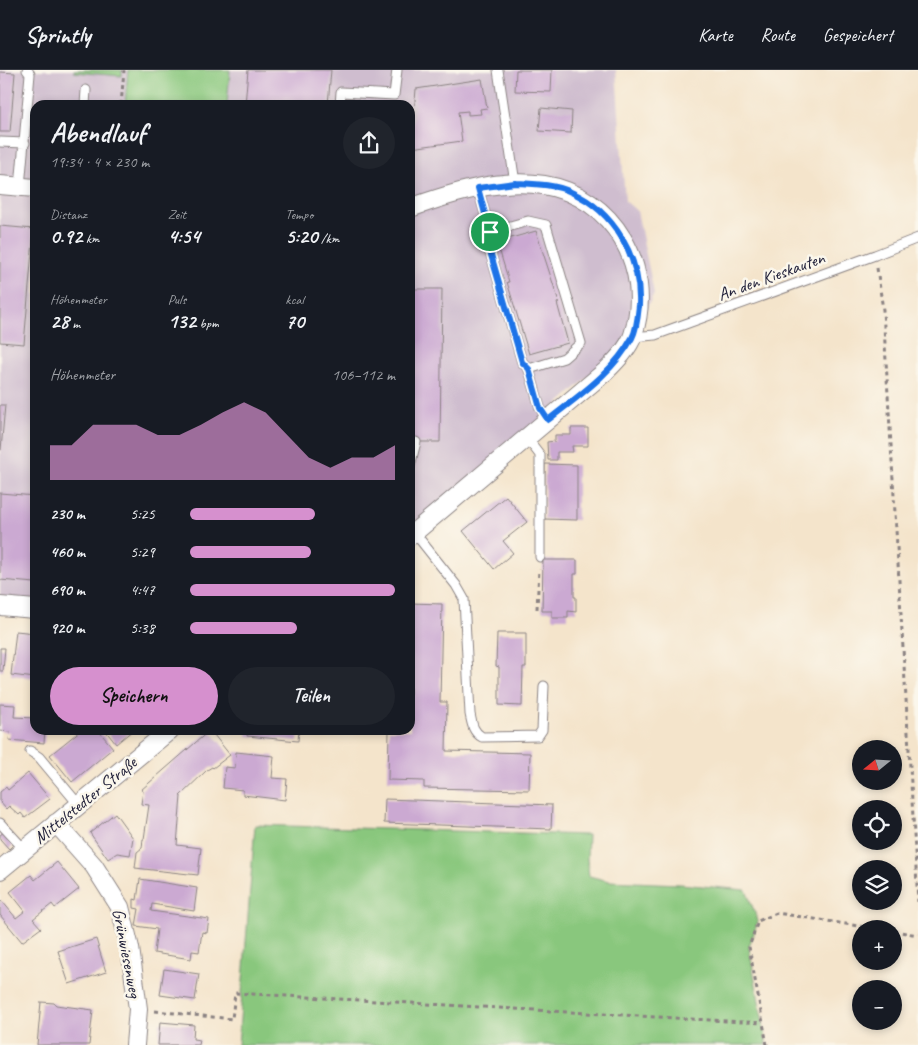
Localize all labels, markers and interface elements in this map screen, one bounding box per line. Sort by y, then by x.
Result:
text: Sprintly [25,20,91,50]
text: Karte [698,24,733,46]
text: Route [761,24,795,46]
text: Gespeichert [823,24,893,46]
text: Abendlauf [50,115,145,150]
button: share [343,117,395,169]
text: 19:34 · 4 × 230 m [50,152,149,172]
text: Distanz [50,206,87,223]
text: Zeit [168,206,186,223]
text: Tempo [285,206,313,223]
pin [469,211,511,253]
icon: arrive [476,218,504,246]
text: 0.92 [50,223,82,249]
text: 4:54 [168,223,200,249]
text: 5:20 [285,223,318,249]
text: km [82,230,99,247]
text: /km [318,230,339,247]
street label: An den Kieskauten [715,246,828,305]
text: Höhenmeter [50,291,107,308]
text: Puls [168,291,186,308]
text: kcal [285,291,304,308]
text: 28 [50,308,69,334]
text: 132 [168,308,196,334]
text: 70 [285,308,304,334]
text: m [69,315,80,332]
text: bpm [196,315,219,332]
text: Höhenmeter [50,365,115,385]
text: 106–112 m [332,365,395,385]
text: 230 m [50,504,85,524]
text: 5:25 [130,504,155,524]
text: 460 m [50,542,85,562]
text: 5:29 [130,542,155,562]
text: 690 m [50,580,85,600]
text: 4:47 [130,580,155,600]
text: 920 m [50,618,84,638]
text: 5:38 [130,618,155,638]
button: Speichern [50,667,218,725]
button: Teilen [228,667,395,725]
north arrow [852,740,902,790]
map controls [852,740,902,1030]
street label: Mittelstedter Straße [29,751,142,848]
button: locate [852,800,902,850]
button: layers [852,860,902,910]
street label: Grünwiesenweg [108,907,147,1001]
button: + [852,920,902,970]
button: − [852,980,902,1030]

